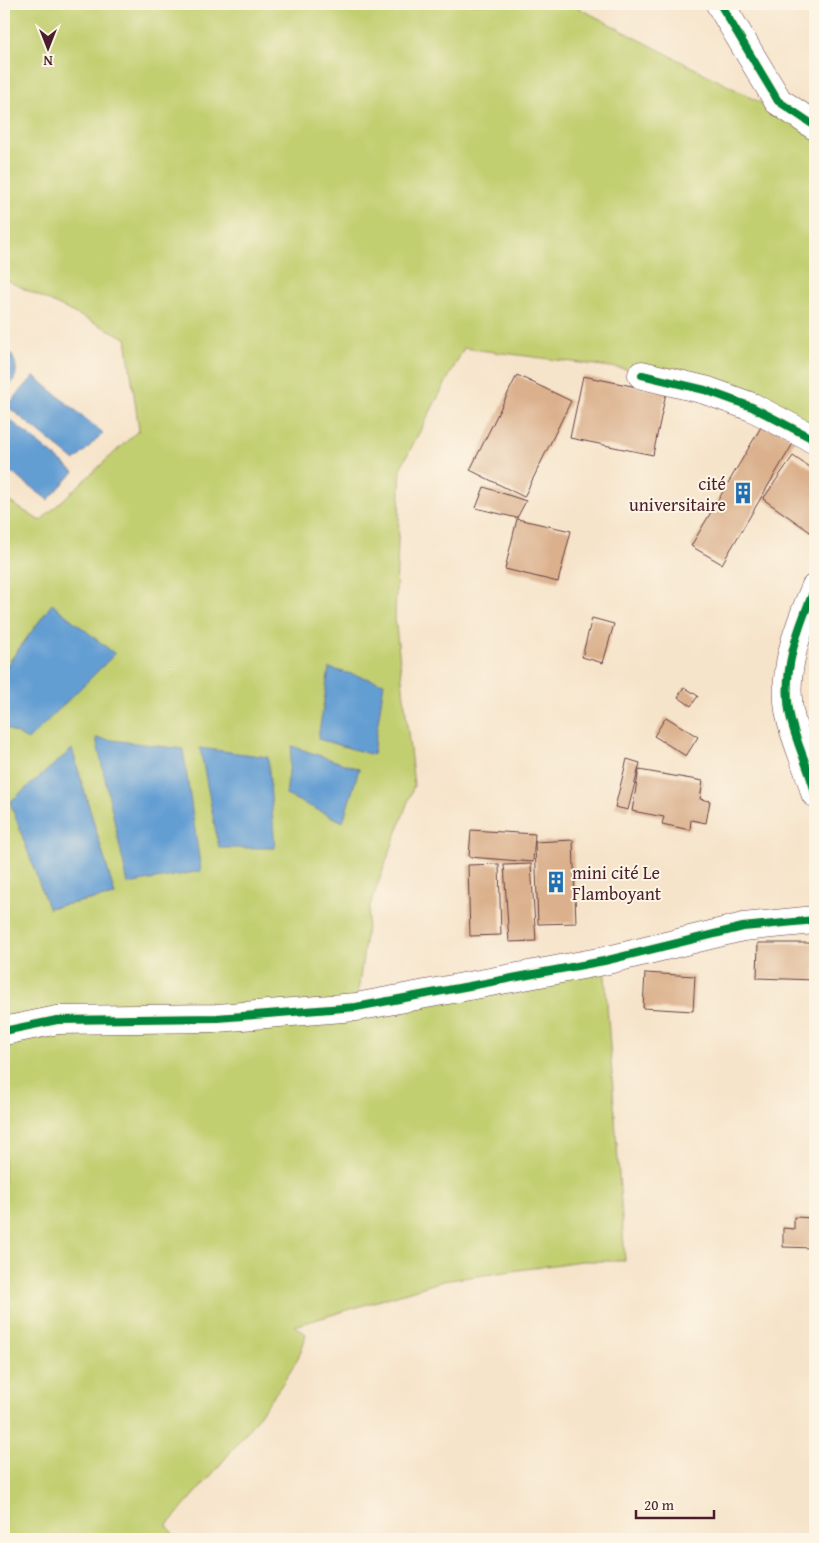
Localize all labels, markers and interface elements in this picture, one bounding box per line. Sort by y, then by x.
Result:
north arrow [22,22,72,72]
text: N [43,51,53,71]
place label: cité universitaire [629,470,726,518]
building icon: cité universitaire [730,480,756,506]
place label: mini cité Le Flamboyant [572,859,662,907]
building icon: mini cité Le Flamboyant [543,869,569,895]
scale bar [636,1488,714,1520]
text: 20 m [644,1494,675,1515]

